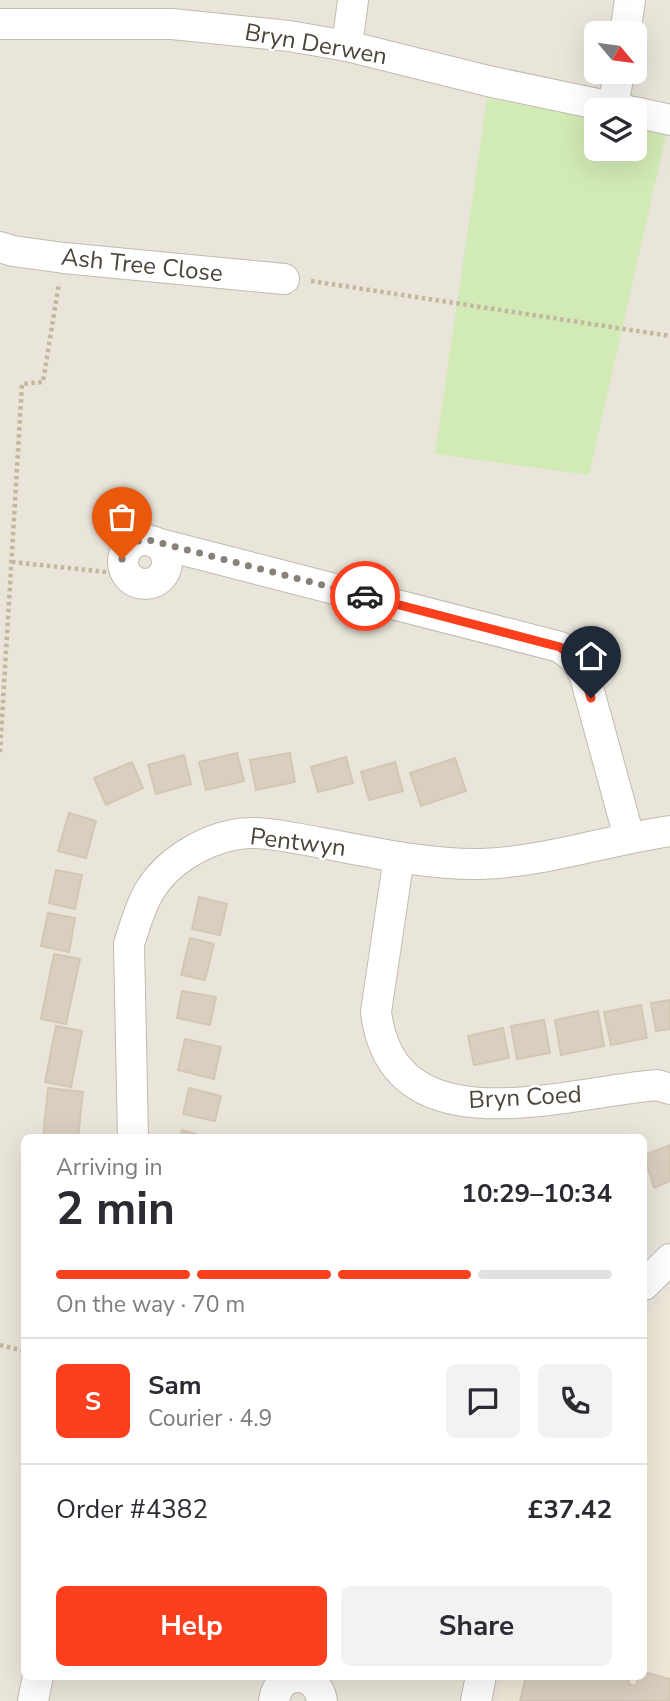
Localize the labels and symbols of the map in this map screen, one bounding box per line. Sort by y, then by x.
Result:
street label: Bryn Derwen [242,16,390,72]
north arrow [584,21,648,84]
street label: Ash Tree Close [60,241,224,289]
pin [92,487,152,559]
courier [330,561,400,631]
pin [561,626,621,698]
street label: Pentwyn [248,820,348,864]
street label: Bryn Coed [468,1078,582,1116]

